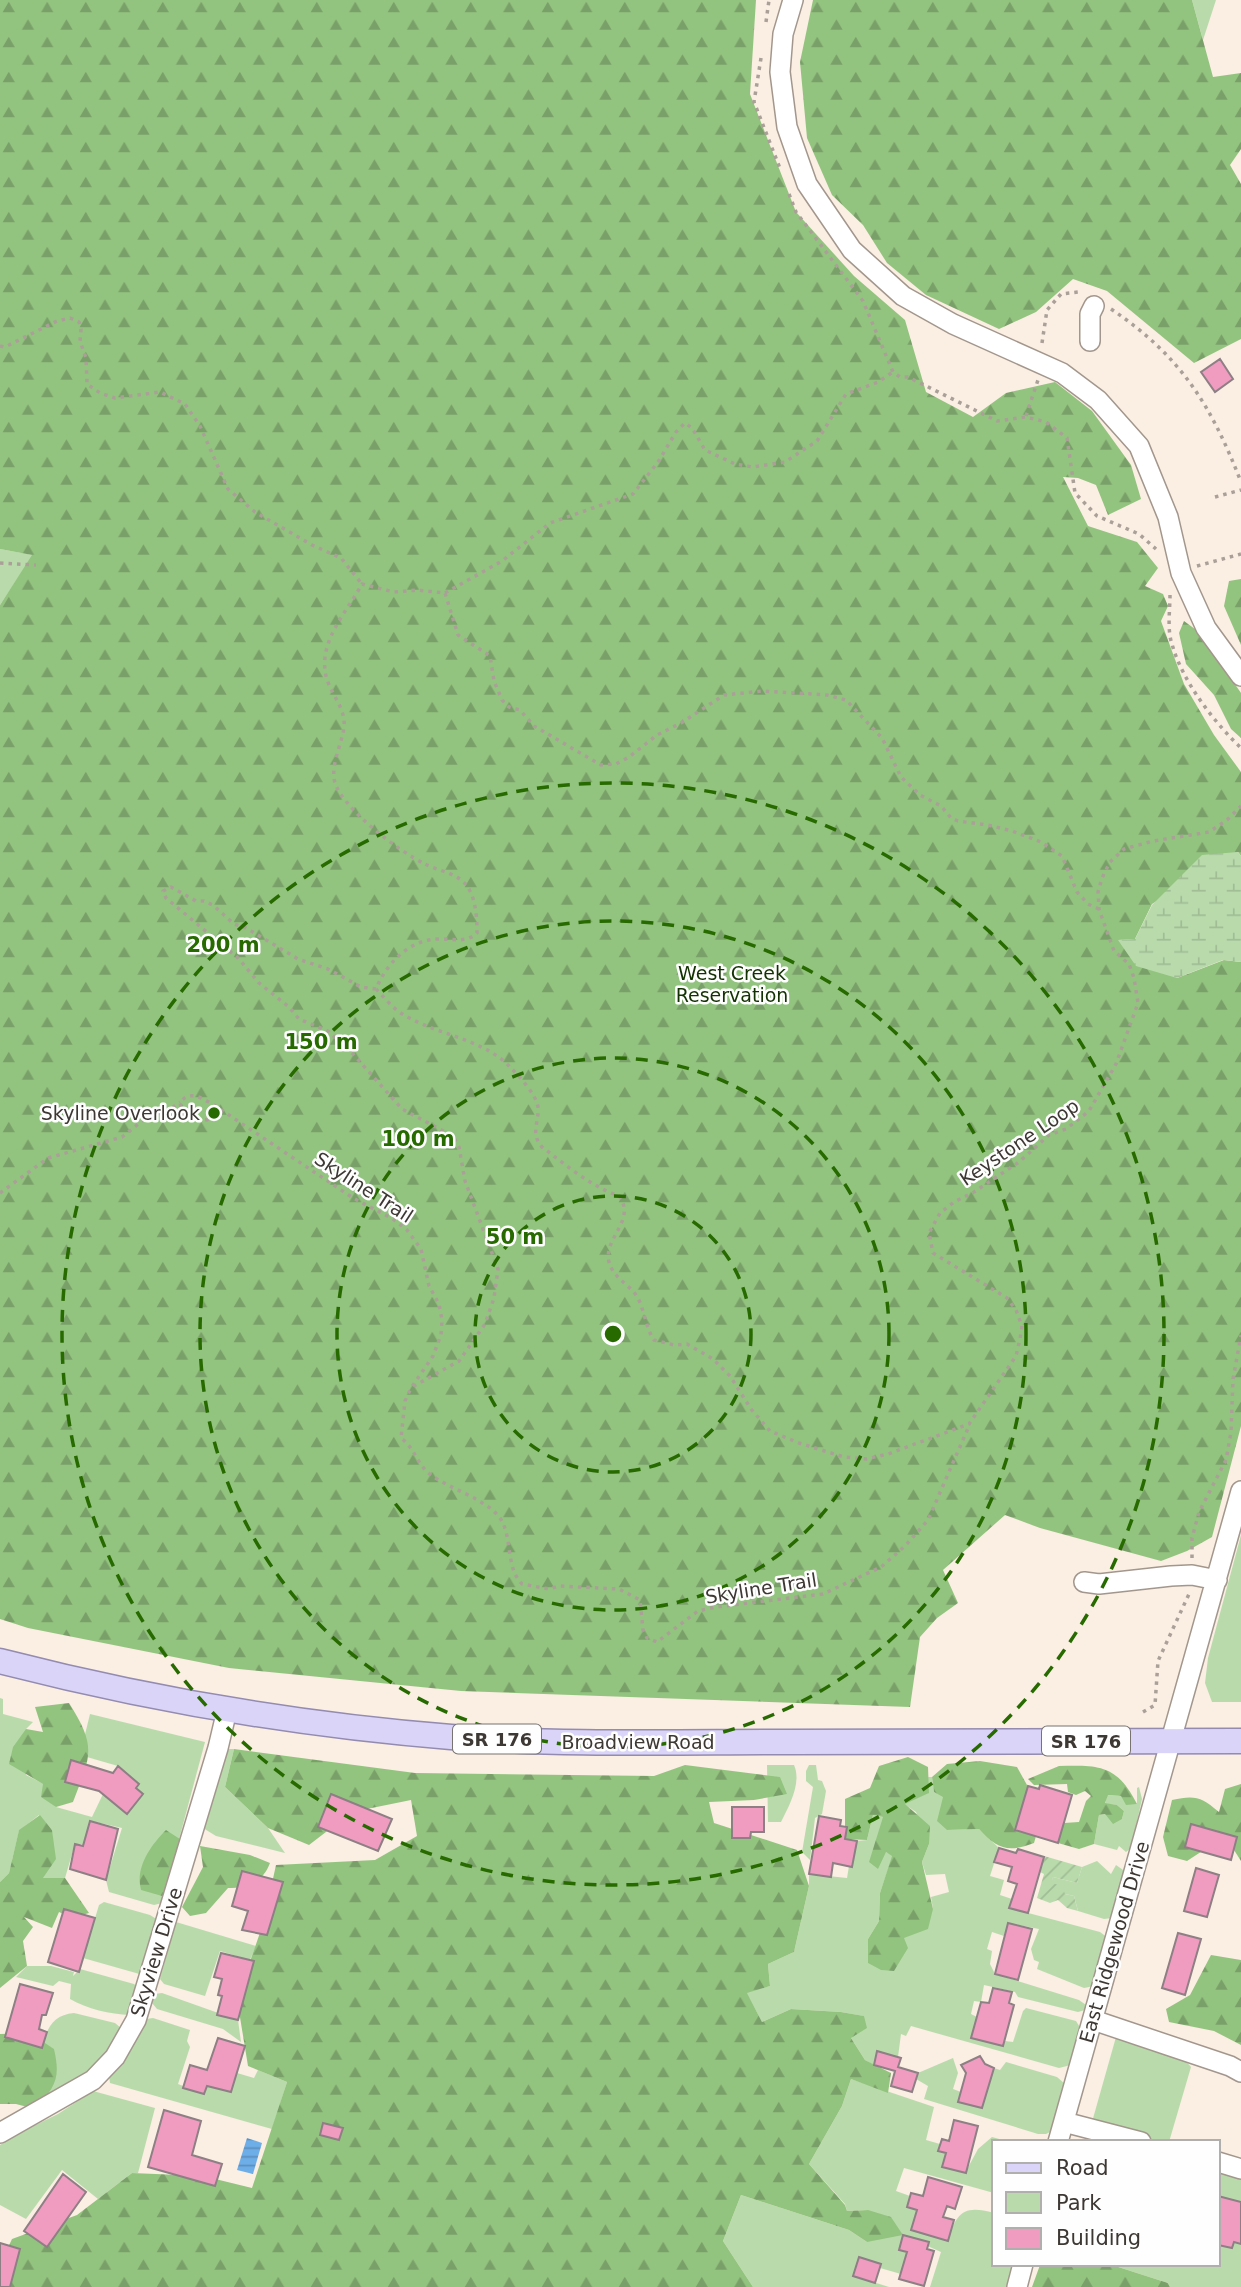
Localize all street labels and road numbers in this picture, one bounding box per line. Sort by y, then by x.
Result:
street label: Keystone Loop [955,1094,1083,1190]
street label: Skyline Trail [311,1147,417,1227]
street label: Skyline Trail [704,1568,818,1608]
road number: SR 176 [453,1724,541,1754]
road number: SR 176 [1042,1726,1130,1756]
street label: Broadview Road [561,1731,715,1753]
street label: East Ridgewood Drive [1075,1839,1153,2045]
street label: Skyview Drive [126,1885,186,2019]

